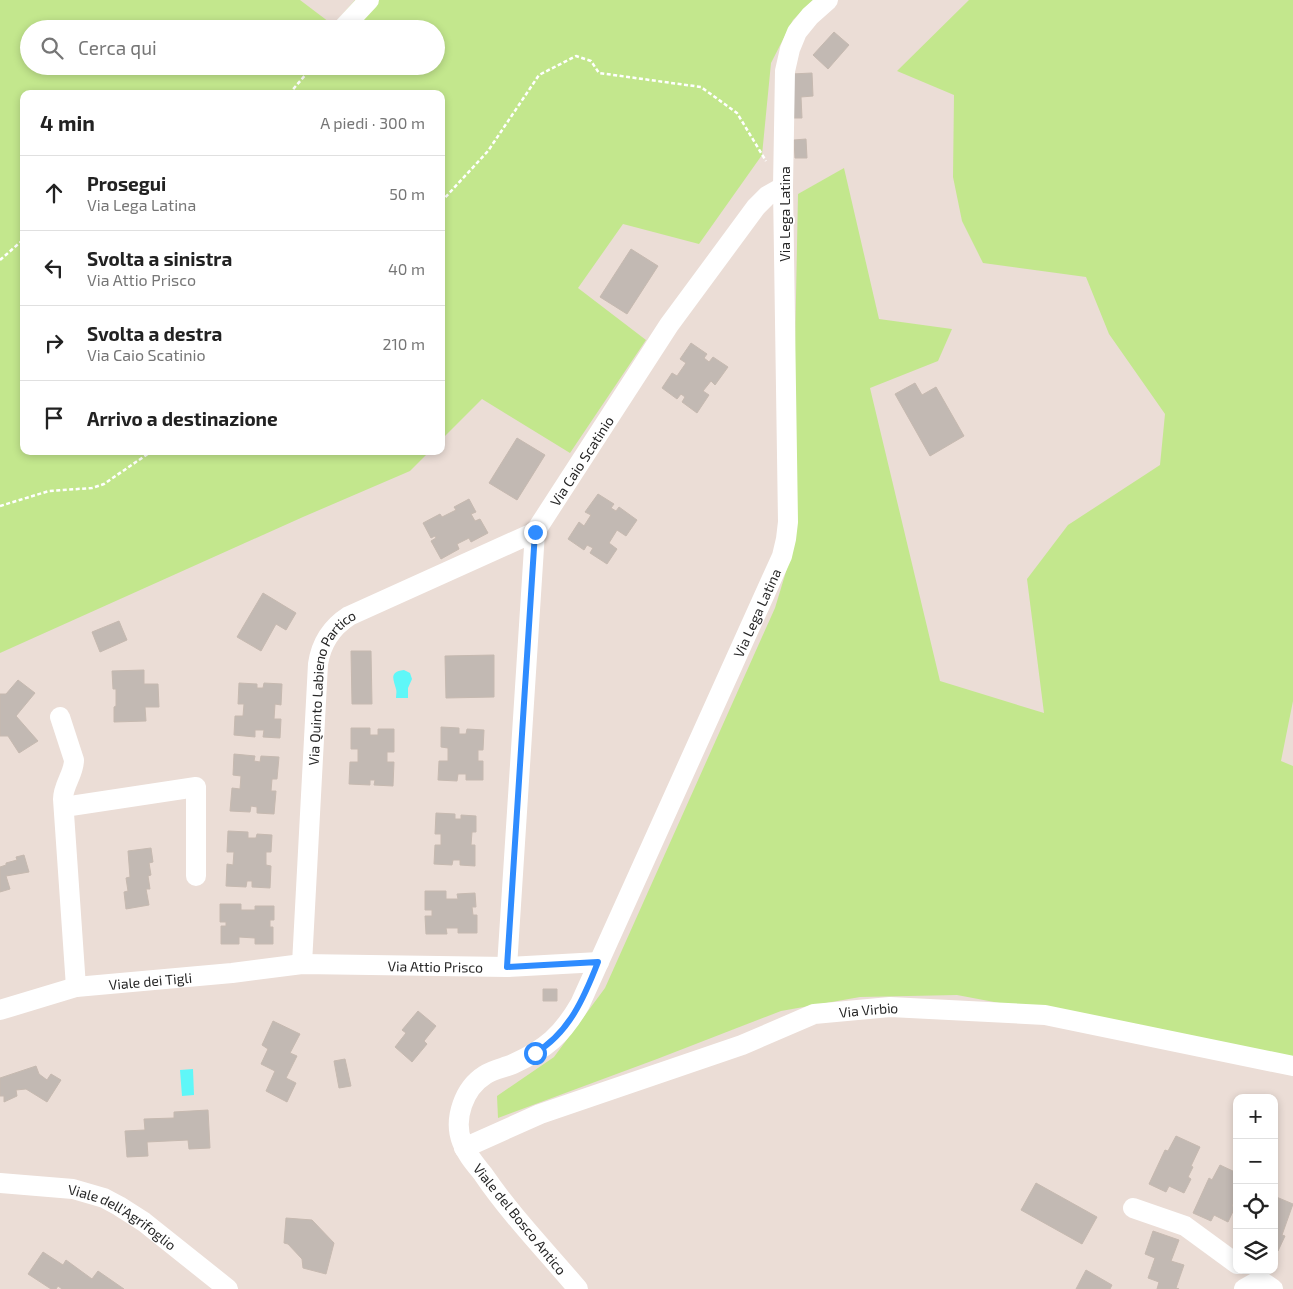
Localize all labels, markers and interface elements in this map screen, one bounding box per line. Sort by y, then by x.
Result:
search box [20,20,445,75]
icon: search [38,34,66,62]
text: Cerca qui [78,36,157,59]
text: 4 min [40,110,95,135]
text: A piedi · 300 m [320,113,425,132]
street label: Via Lega Latina [776,166,793,262]
text: Prosegui [87,172,166,195]
icon: ahead [40,179,68,207]
text: 50 m [389,184,425,203]
text: Via Lega Latina [87,195,196,214]
text: Svolta a sinistra [87,247,232,270]
icon: left [40,254,68,282]
text: 40 m [388,259,425,278]
text: Via Attio Prisco [87,270,196,289]
text: Svolta a destra [87,322,222,345]
icon: right [40,329,68,357]
text: 210 m [382,334,425,353]
text: Via Caio Scatinio [87,345,206,364]
icon: arrive [40,404,68,432]
text: Arrivo a destinazione [87,407,278,430]
street label: Via Caio Scatinio [546,412,617,509]
route end [524,521,547,544]
street label: Via Lega Latina [729,566,784,660]
street label: Via Quinto Labieno Partico [304,606,358,766]
street label: Via Attio Prisco [388,957,483,975]
street label: Viale dei Tigli [108,968,193,993]
street label: Via Virbio [838,998,899,1020]
route start [524,1042,547,1065]
map controls [1233,1094,1278,1274]
button: + [1233,1094,1278,1139]
button: − [1233,1139,1278,1184]
street label: Viale del Bosco Antico [470,1160,570,1278]
street label: Viale dell'Agrifoglio [68,1180,180,1253]
button: locate [1233,1184,1278,1229]
button: layers [1233,1229,1278,1274]

